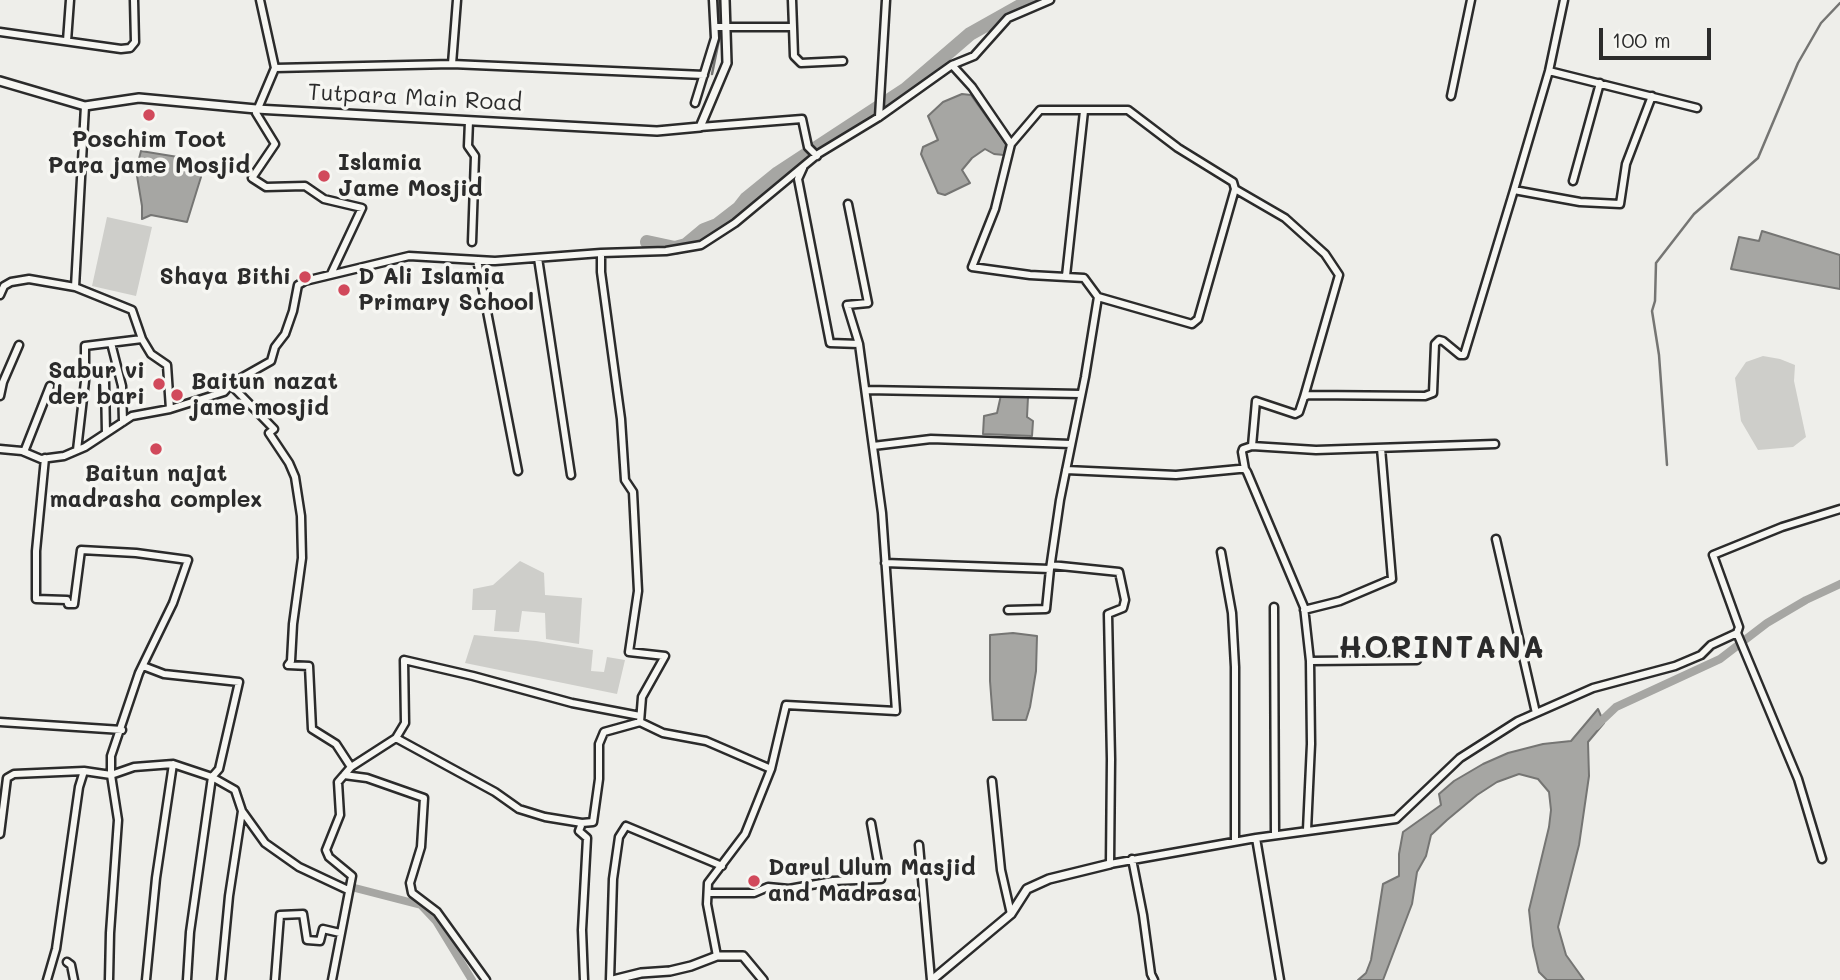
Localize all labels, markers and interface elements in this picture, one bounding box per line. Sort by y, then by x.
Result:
scale bar [1602,14,1714,58]
text: 100 m [1612,26,1671,53]
street label: Tutpara Main Road [307,79,523,117]
marker: Poschim Toot Para jame Mosjid [141,107,157,123]
place label: Poschim Toot Para jame Mosjid [48,126,250,180]
place label: Islamia Jame Mosjid [338,149,483,203]
marker: Islamia Jame Mosjid [316,168,332,184]
place label: Shaya Bithi [160,263,291,291]
place label: D Ali Islamia Primary School [358,263,534,317]
marker: Shaya Bithi [297,269,313,285]
marker: D Ali Islamia Primary School [336,282,352,298]
place label: Sabur vi der bari [48,357,145,411]
place label: Baitun nazat jame mosjid [191,368,338,422]
marker: Sabur vi der bari [151,376,167,392]
marker: Baitun nazat jame mosjid [169,387,185,403]
marker: Baitun najat madrasha complex [148,441,164,457]
place label: Baitun najat madrasha complex [50,460,262,514]
district label: HORINTANA [1339,631,1545,667]
place label: Darul Ulum Masjid and Madrasa [768,854,976,908]
marker: Darul Ulum Masjid and Madrasa [746,873,762,889]

